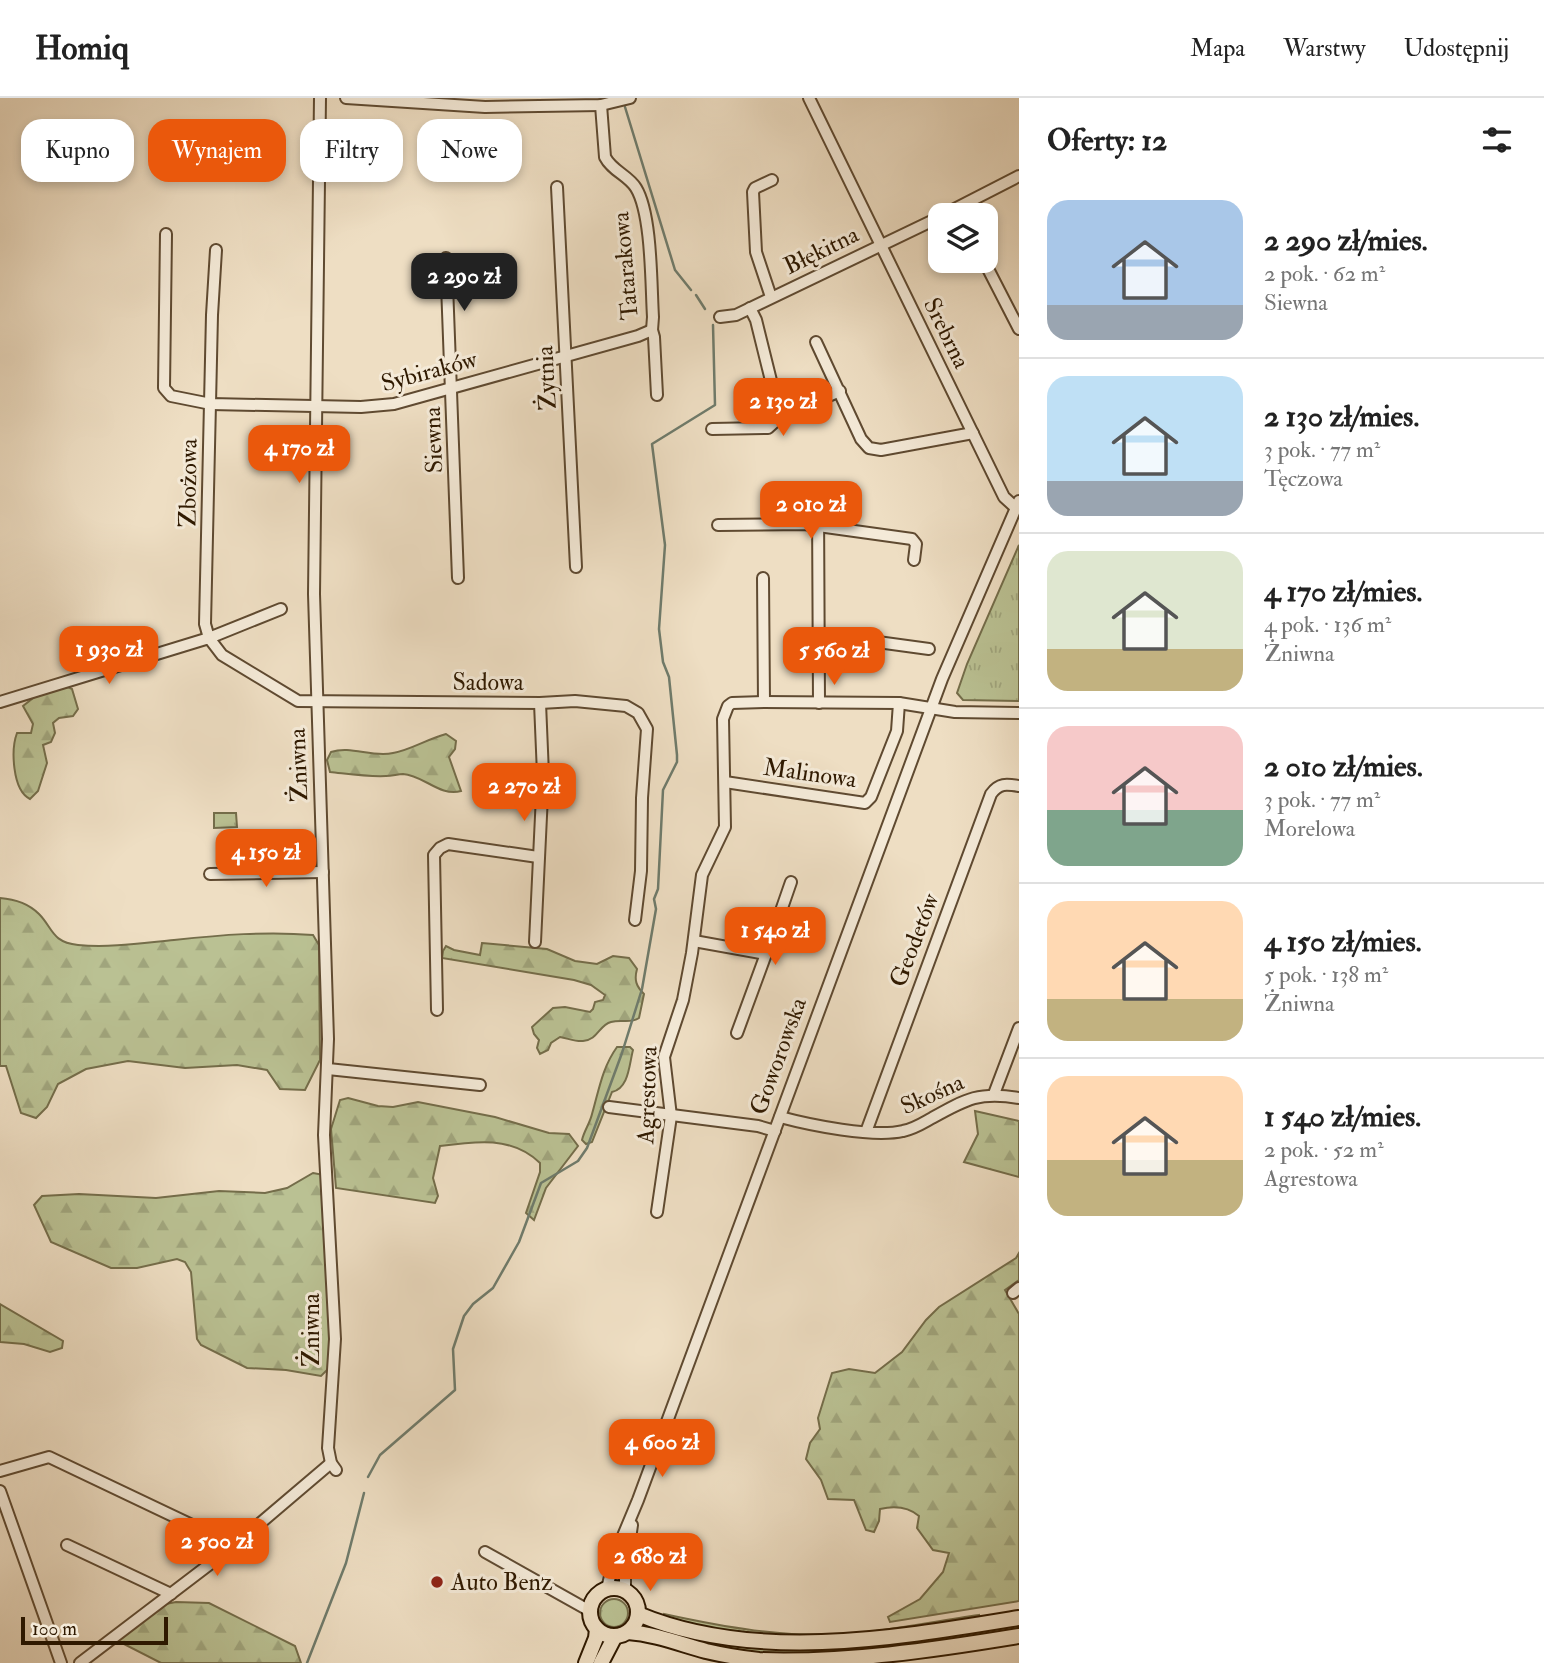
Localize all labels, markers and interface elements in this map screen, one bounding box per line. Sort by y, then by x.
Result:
text: Homiq [35,28,129,69]
text: Mapa [1190,33,1245,64]
text: Warstwy [1283,33,1366,64]
text: Udostępnij [1404,33,1509,64]
chip: Kupno [21,119,134,182]
chip: Wynajem [148,119,286,182]
chip: Filtry [300,119,403,182]
chip: Nowe [417,119,522,182]
icon: filters [1478,121,1516,159]
text: Oferty: 12 [1047,122,1167,159]
map controls [928,203,998,273]
button: layers [928,203,998,273]
street label: Tatarakowa [605,209,646,321]
street label: Błękitna [779,219,865,282]
text: 2 290 zł/mies. [1264,222,1428,259]
icon: home [1103,228,1187,312]
pin: 2 290 zł [392,254,536,313]
text: 2 pok. · 62 m² [1264,259,1385,288]
text: 2 290 zł [427,261,501,290]
text: Siewna [1264,288,1328,317]
street label: Srebrna [916,293,977,375]
street label: Sybiraków [378,344,482,399]
street label: Żytnia [528,344,564,411]
pin: 2 130 zł [711,378,855,438]
text: 2 130 zł [749,386,817,415]
text: 2 130 zł/mies. [1264,398,1419,435]
icon: home [1103,404,1187,488]
street label: Siewna [417,405,450,474]
pin: 4 170 zł [227,426,371,485]
text: 4 170 zł [264,433,334,462]
text: 3 pok. · 77 m² [1264,435,1380,464]
street label: Zbożowa [172,437,205,528]
text: Tęczowa [1264,464,1343,493]
pin: 2 010 zł [739,482,883,541]
text: 2 010 zł [776,489,846,518]
text: 4 170 zł/mies. [1264,573,1422,610]
icon: home [1103,579,1187,663]
text: 4 pok. · 136 m² [1264,610,1391,639]
pin: 1 930 zł [37,626,181,686]
pin: 5 560 zł [762,628,906,687]
text: 1 930 zł [75,634,143,663]
text: 5 560 zł [799,635,869,664]
text: Żniwna [1264,639,1335,668]
street label: Sadowa [452,667,525,698]
street label: Żniwna [281,727,315,802]
text: 2 010 zł/mies. [1264,748,1423,785]
street label: Malinowa [761,752,860,796]
icon: home [1103,754,1187,838]
pin: 2 270 zł [452,764,596,823]
text: 2 270 zł [488,771,560,800]
text: 3 pok. · 77 m² [1264,785,1380,814]
text: Morelowa [1264,814,1355,843]
pin: 4 150 zł [194,830,338,889]
text: 4 150 zł [232,837,300,866]
street label: Geodetów [883,888,947,991]
pin: 1 540 zł [703,908,847,967]
text: 1 540 zł [741,915,809,944]
text: 4 150 zł/mies. [1264,923,1422,960]
icon: home [1103,929,1187,1013]
text: 5 pok. · 138 m² [1264,960,1388,989]
text: Żniwna [1264,989,1335,1018]
street label: Goworowska [743,992,814,1119]
street label: Agrestowa [630,1044,665,1145]
street label: Skośna [896,1066,970,1122]
text: 1 540 zł/mies. [1264,1098,1421,1135]
icon: home [1103,1104,1187,1188]
text: 2 pok. · 52 m² [1264,1135,1384,1164]
text: Agrestowa [1264,1164,1358,1193]
street label: Żniwna [295,1292,327,1367]
pin: 4 600 zł [590,1420,734,1479]
text: 4 600 zł [625,1427,699,1456]
pin: 2 500 zł [145,1518,289,1578]
text: 2 500 zł [181,1526,253,1555]
pin: 2 680 zł [578,1534,722,1593]
text: 2 680 zł [614,1541,686,1570]
place label: Auto Benz [450,1567,553,1598]
marker: Auto Benz [429,1574,445,1590]
scale bar [21,1614,168,1646]
text: 100 m [32,1617,77,1641]

